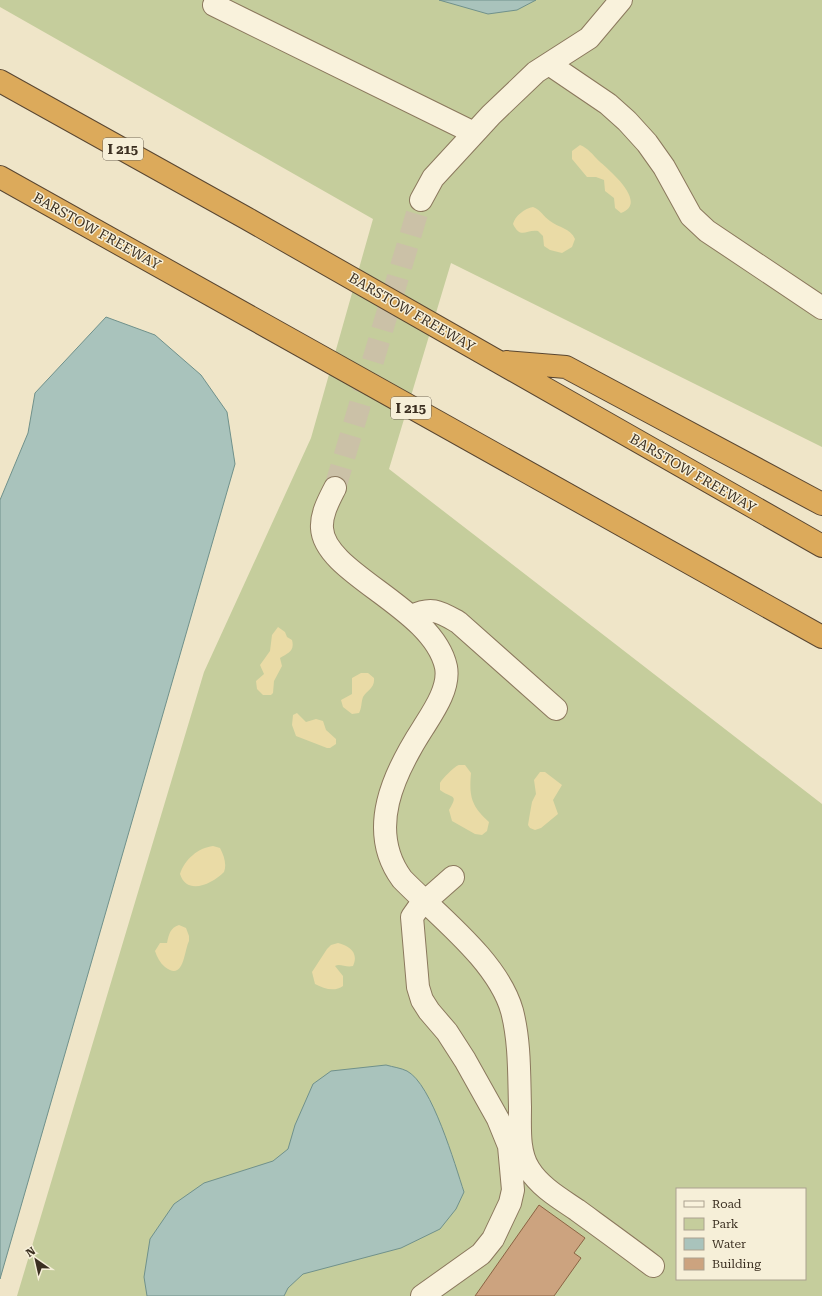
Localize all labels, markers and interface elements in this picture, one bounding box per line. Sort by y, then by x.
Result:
road number: I 215 [103,138,143,160]
street label: BARSTOW FREEWAY [30,189,164,273]
street label: BARSTOW FREEWAY [346,269,478,355]
road number: I 215 [391,397,431,419]
street label: BARSTOW FREEWAY [627,430,759,516]
legend [676,1188,806,1280]
text: Road [712,1197,742,1211]
text: Park [712,1217,739,1231]
text: Water [712,1237,746,1251]
north arrow [16,1240,56,1280]
text: N [24,1244,38,1260]
text: Building [712,1257,761,1271]

